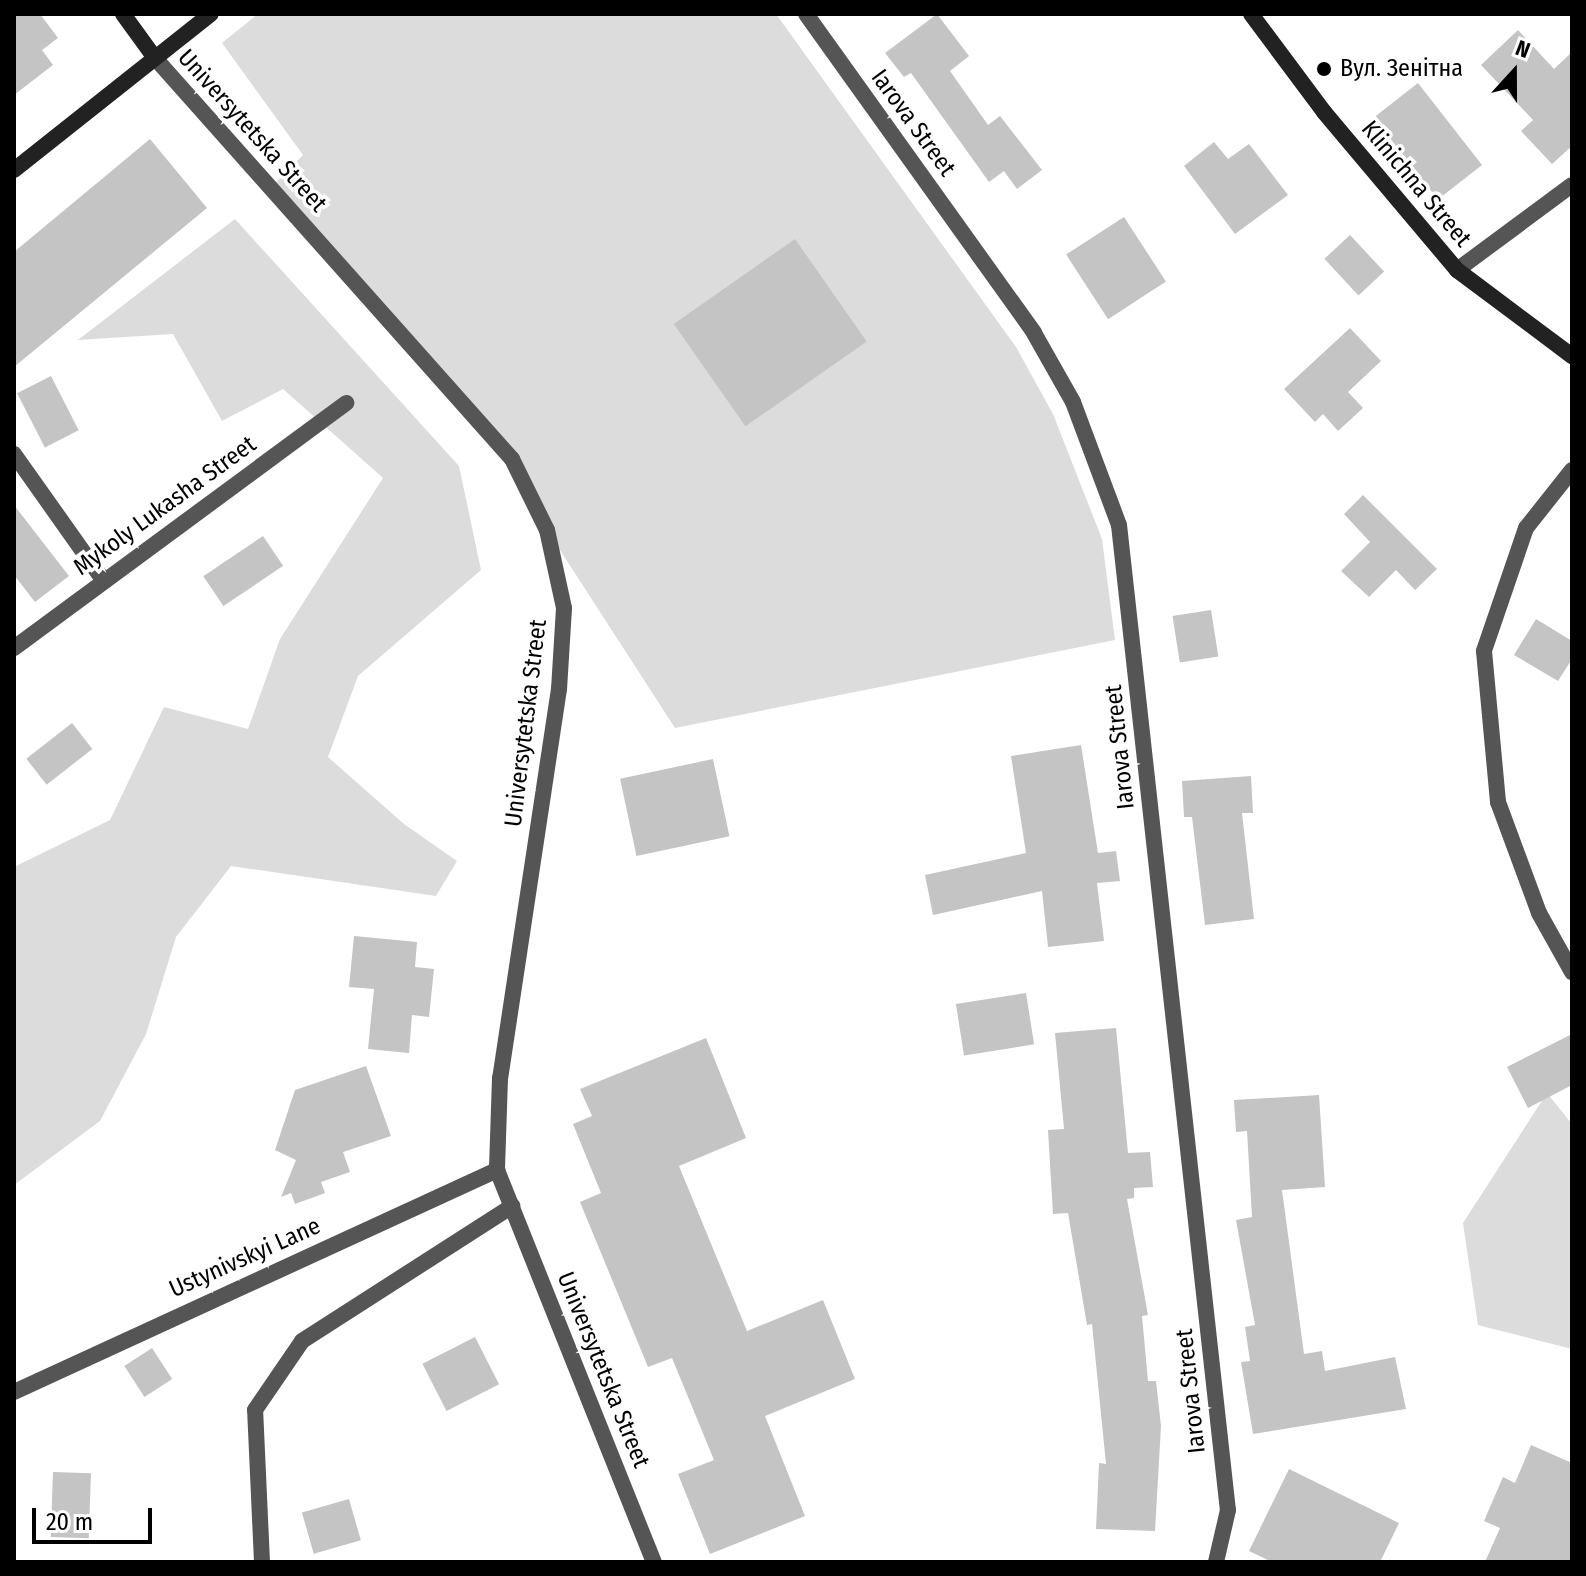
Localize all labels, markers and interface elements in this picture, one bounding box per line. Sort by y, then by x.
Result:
north arrow [1474,32,1554,112]
text: N [1512,34,1534,64]
street label: Universytetska Street [172,44,332,218]
place label: Вул. Зенітна [1340,55,1463,83]
marker: Вул. Зенітна [1315,60,1333,78]
street label: Iarova Street [865,64,961,182]
street label: Klinichna Street [1355,115,1477,253]
street label: Mykoly Lukasha Street [68,430,262,582]
street label: Universytetska Street [499,618,553,828]
street label: Iarova Street [1099,683,1141,811]
street label: Ustynivskyi Lane [165,1212,325,1304]
street label: Universytetska Street [551,1268,655,1472]
street label: Iarova Street [1170,1327,1212,1455]
scale bar [36,1492,156,1542]
text: 20 m [46,1508,93,1536]

